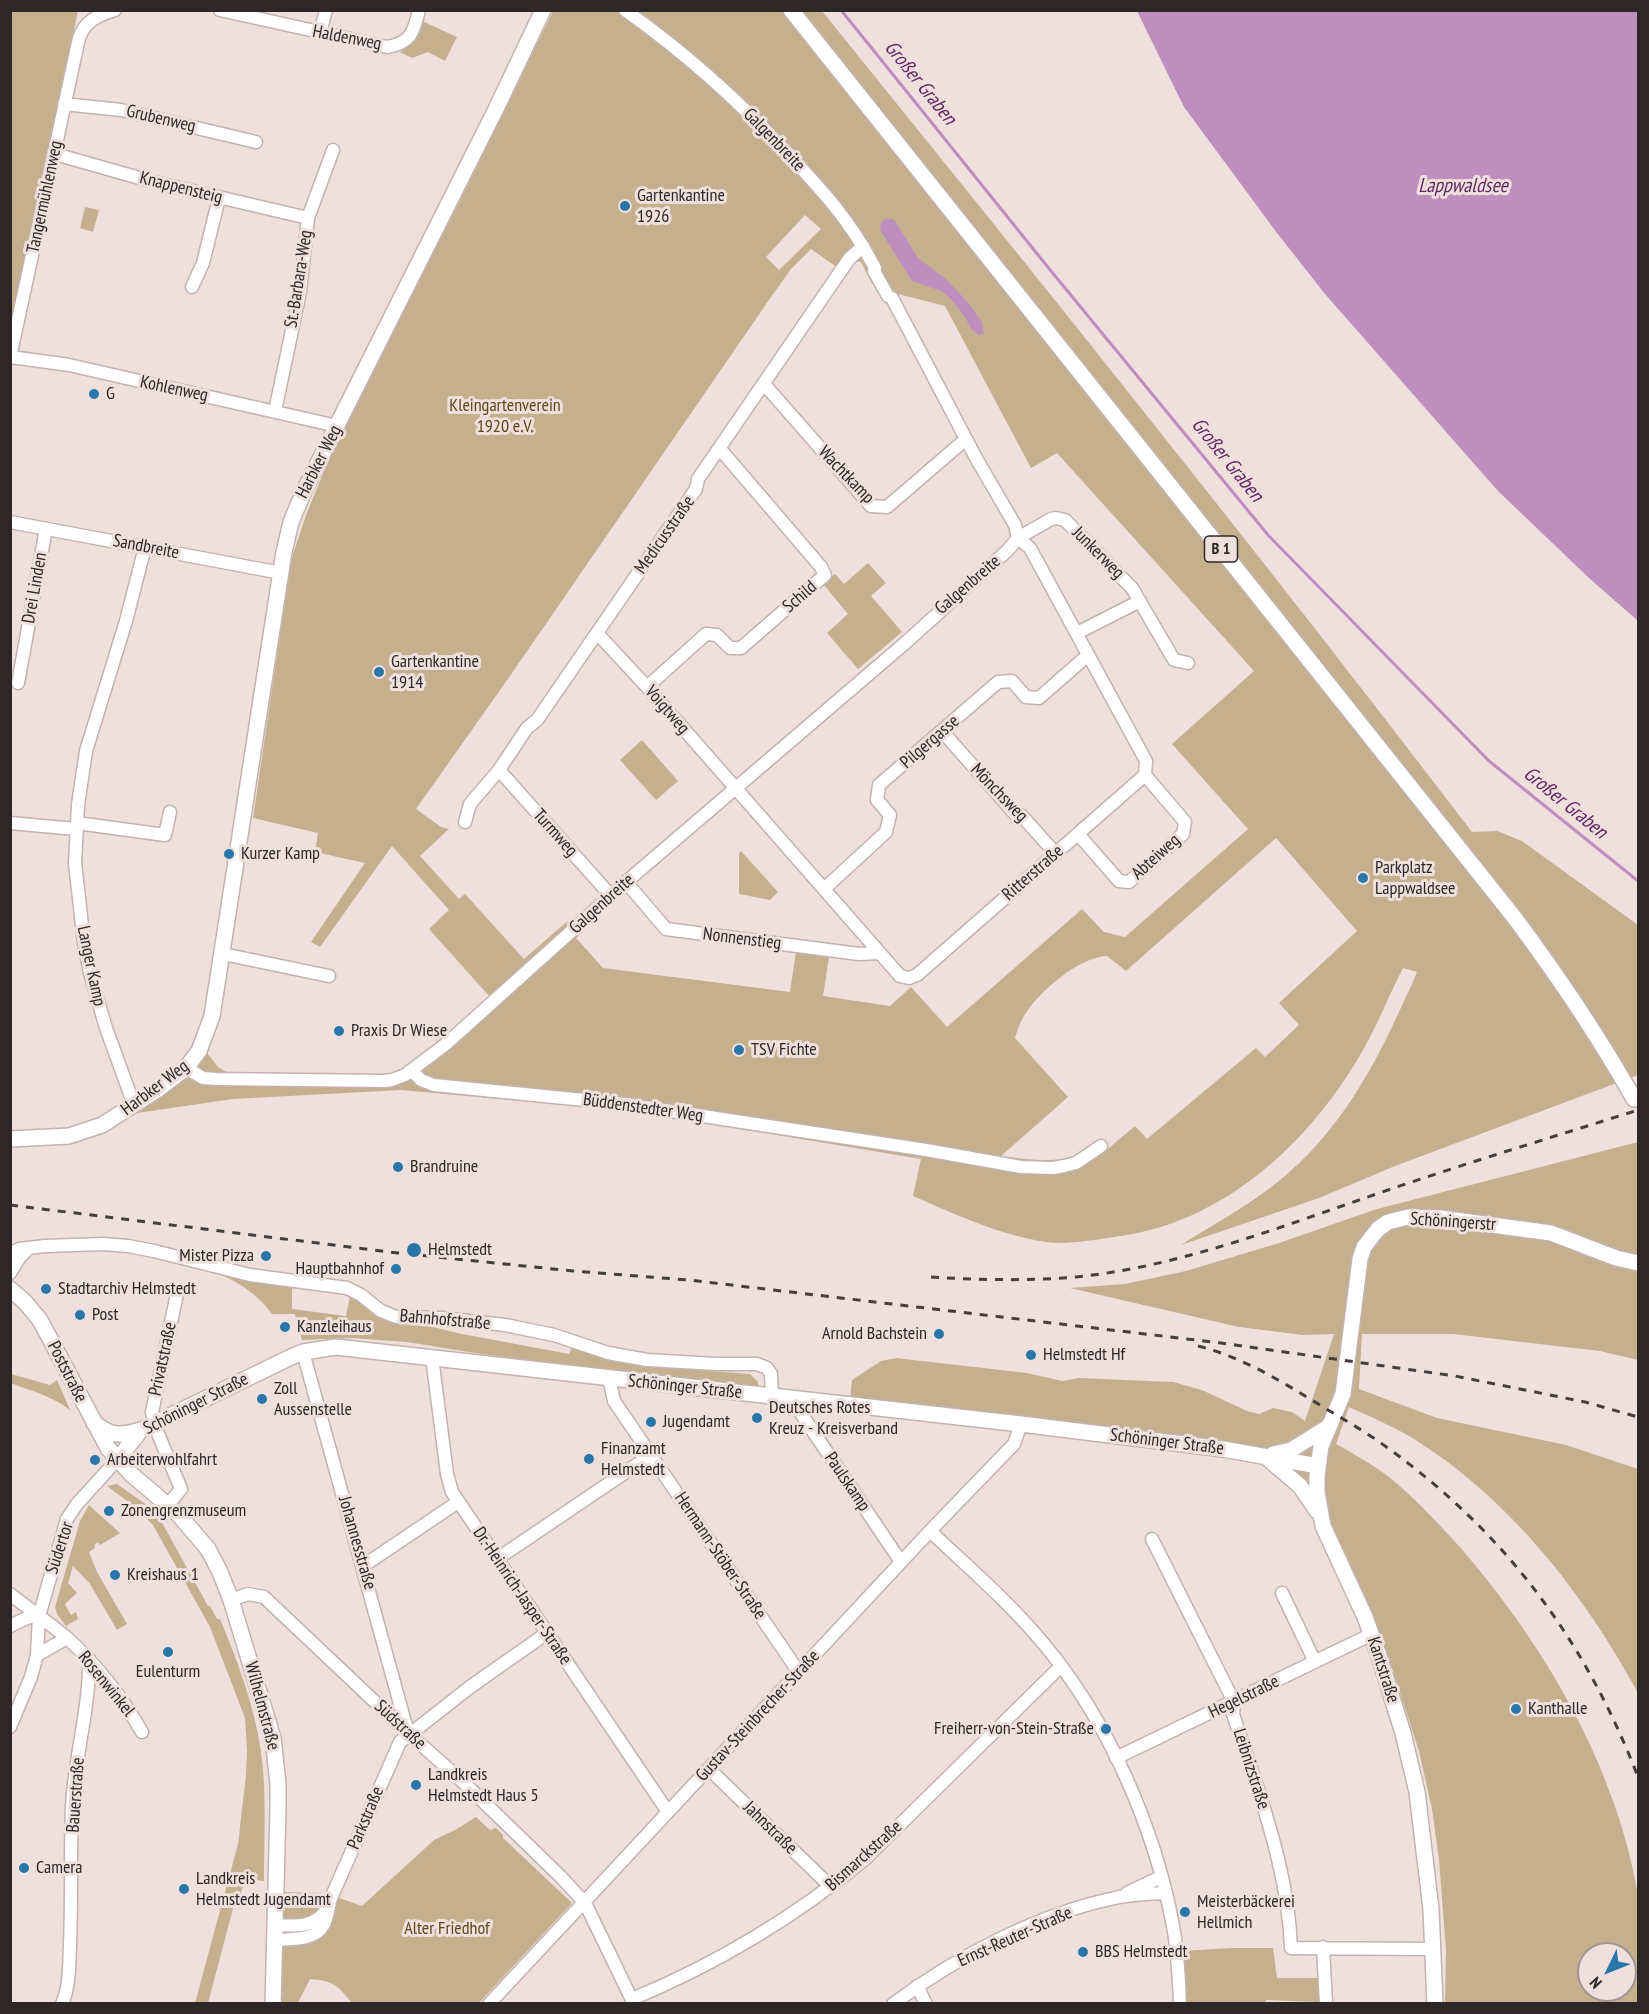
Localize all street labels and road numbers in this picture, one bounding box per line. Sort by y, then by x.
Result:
street label: Haldenweg [311,21,383,55]
street label: Grubenweg [124,101,198,137]
street label: Galgenbreite [739,104,809,176]
street label: Tangermühlenweg [23,139,67,255]
street label: Knappensteig [137,167,225,209]
street label: St.-Barbara-Weg [281,229,317,329]
street label: Kohlenweg [138,371,210,407]
street label: Harbker Weg [291,422,347,502]
street label: Wachtkamp [813,442,879,508]
street label: Medicusstraße [630,492,700,578]
street label: Junkerweg [1067,522,1129,584]
street label: Sandbreite [111,530,181,564]
road number: B 1 [1204,536,1238,562]
street label: Drei Linden [18,551,52,625]
street label: Galgenbreite [931,551,1005,619]
street label: Schild [779,576,821,618]
street label: Voigtweg [640,681,694,739]
street label: Pilgergasse [896,711,964,773]
street label: Mönchsweg [966,759,1032,827]
street label: Turmweg [528,805,582,861]
street label: Abteiweg [1127,830,1185,884]
street label: Ritterstraße [998,841,1068,905]
street label: Galgenbreite [565,869,639,939]
street label: Nonnenstieg [702,923,782,955]
street label: Langer Kamp [72,924,110,1008]
street label: Harbker Weg [117,1056,193,1120]
street label: Büddenstedter Weg [582,1089,704,1127]
street label: Schöningerstr [1410,1208,1496,1236]
street label: Bahnhofstraße [399,1305,491,1335]
street label: Privatstraße [145,1320,181,1398]
street label: Poststraße [42,1338,92,1406]
street label: Schöninger Straße [140,1368,252,1440]
street label: Schöninger Straße [627,1370,743,1404]
street label: Schöninger Straße [1109,1424,1225,1460]
street label: Paulskamp [819,1448,875,1516]
street label: Hermann-Stöber-Straße [669,1488,771,1624]
street label: Johannesstraße [333,1494,381,1592]
street label: Südertor [41,1519,79,1577]
street label: Dr.-Heinrich-Jasper-Straße [468,1523,576,1669]
street label: Kantstraße [1362,1634,1404,1706]
street label: Gustav-Steinbrecher-Straße [692,1646,824,1786]
street label: Rosenwinkel [73,1647,139,1721]
street label: Wilhelmstraße [240,1659,284,1753]
street label: Hegelstraße [1205,1671,1283,1723]
street label: Südstraße [370,1696,430,1754]
street label: Leibnizstraße [1228,1726,1274,1812]
street label: Bauerstraße [63,1757,89,1833]
street label: Parkstraße [343,1783,389,1853]
street label: Jahnstraße [738,1797,802,1859]
street label: Bismarckstraße [821,1816,907,1896]
street label: Ernst-Reuter-Straße [954,1902,1076,1972]

